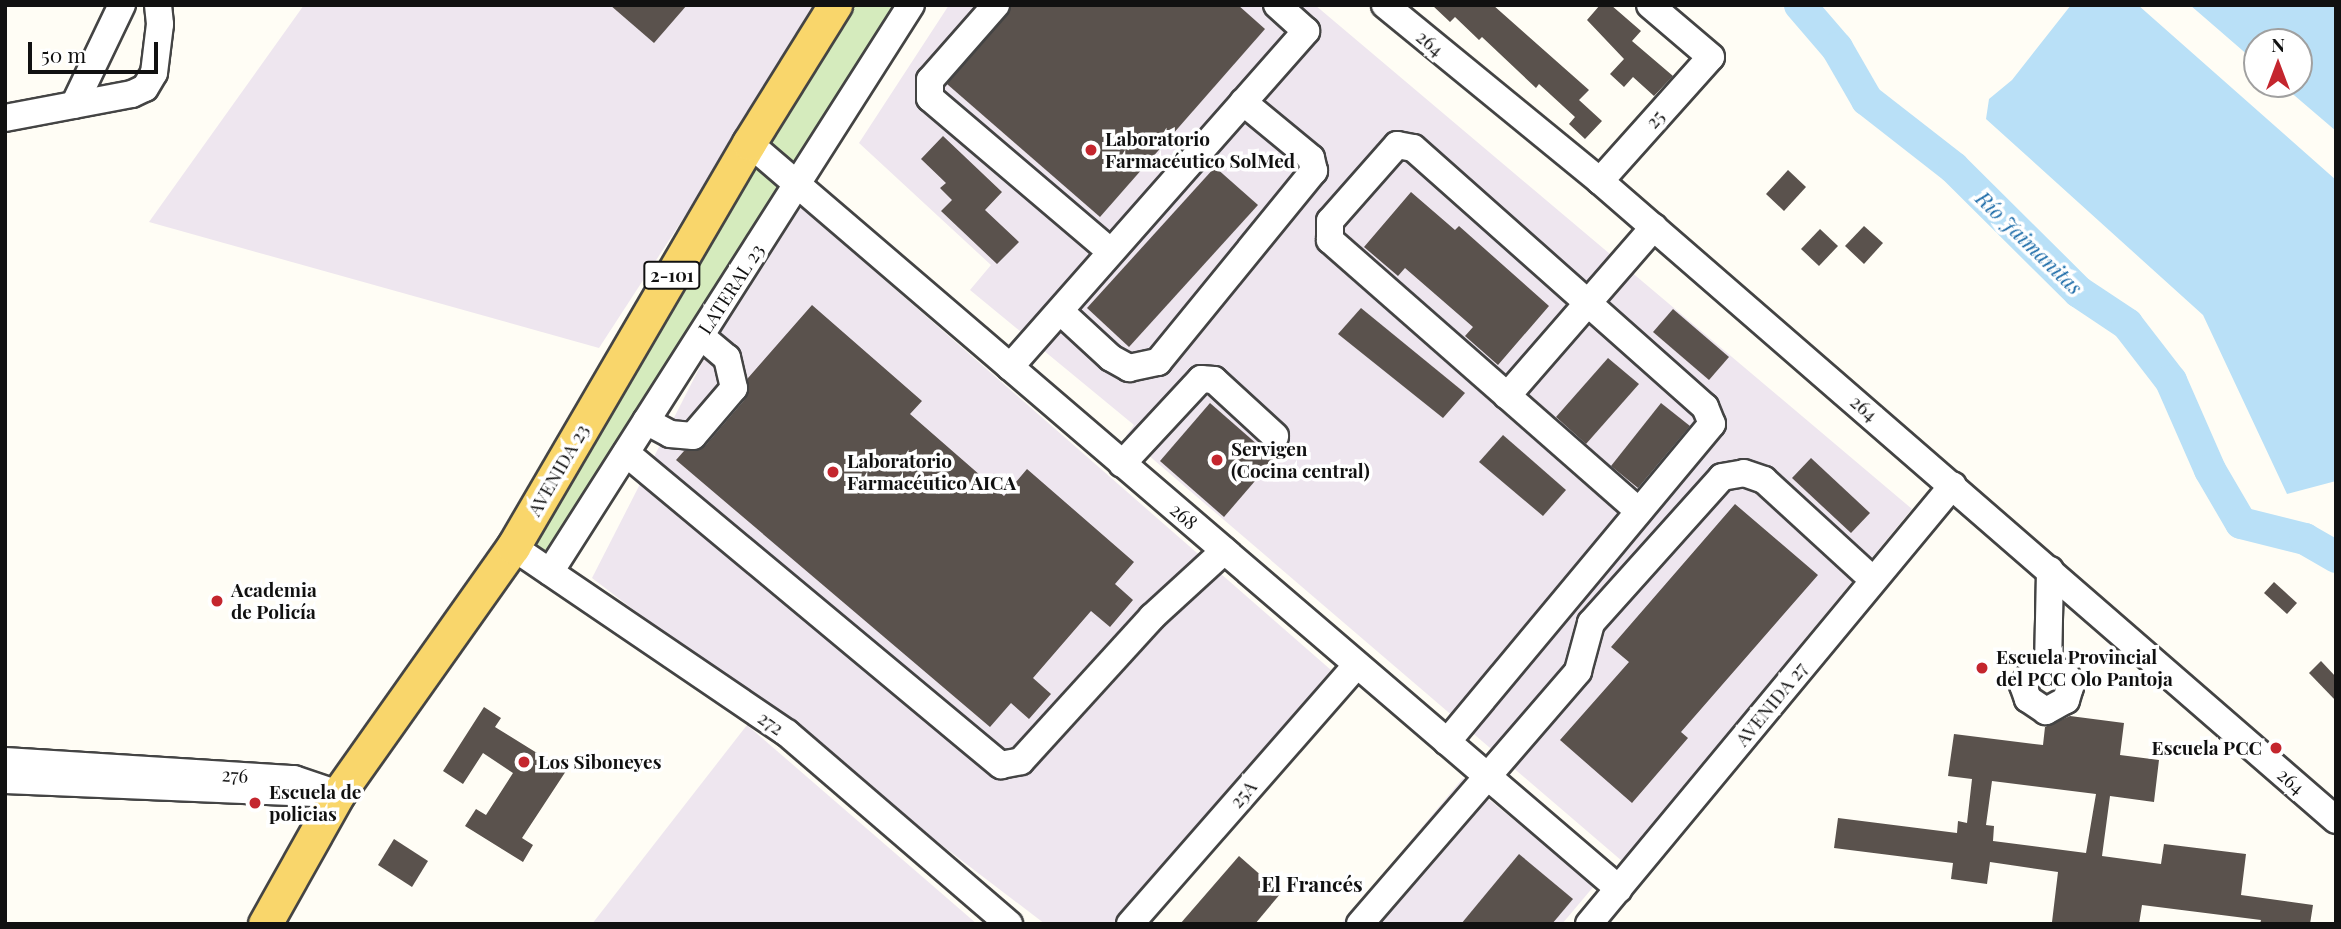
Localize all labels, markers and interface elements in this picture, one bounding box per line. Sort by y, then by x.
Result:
street label: 264 [1412,25,1448,61]
scale bar [32,28,161,72]
north arrow [2243,28,2313,98]
text: N [2271,31,2285,57]
text: 50 m [41,40,86,68]
street label: 25 [1641,105,1669,133]
place label: Laboratorio Farmacéutico SolMed [1105,128,1295,172]
marker: Laboratorio Farmacéutico SolMed [1083,142,1099,158]
water label: Río Jaimanitas [1972,185,2088,299]
street label: LATERAL 23 [693,240,769,338]
road number: 2-101 [642,260,702,290]
street label: 264 [1846,390,1882,426]
street label: AVENIDA 23 [523,420,593,520]
place label: Servigen (Cocina central) [1231,438,1370,482]
place label: Laboratorio Farmacéutico AICA [847,450,1017,494]
marker: Servigen (Cocina central) [1209,452,1225,468]
marker: Laboratorio Farmacéutico AICA [825,464,841,480]
street label: 268 [1166,498,1202,534]
place label: Academia de Policía [231,579,317,623]
marker: Academia de Policía [209,593,225,609]
place label: Escuela Provincial del PCC Olo Pantoja [1996,646,2173,690]
street label: AVENIDA 27 [1730,657,1812,751]
marker: Escuela Provincial del PCC Olo Pantoja [1974,660,1990,676]
street label: 272 [754,706,788,740]
place label: Escuela PCC [2152,737,2262,759]
marker: Escuela PCC [2268,740,2284,756]
place label: Los Siboneyes [538,751,661,773]
marker: Los Siboneyes [516,754,532,770]
street label: 276 [221,763,249,787]
street label: 264 [2273,763,2309,799]
street label: 25A [1225,776,1261,812]
place label: Escuela de policias [269,781,361,825]
marker: Escuela de policias [247,795,263,811]
district label: El Francés [1261,870,1363,896]

